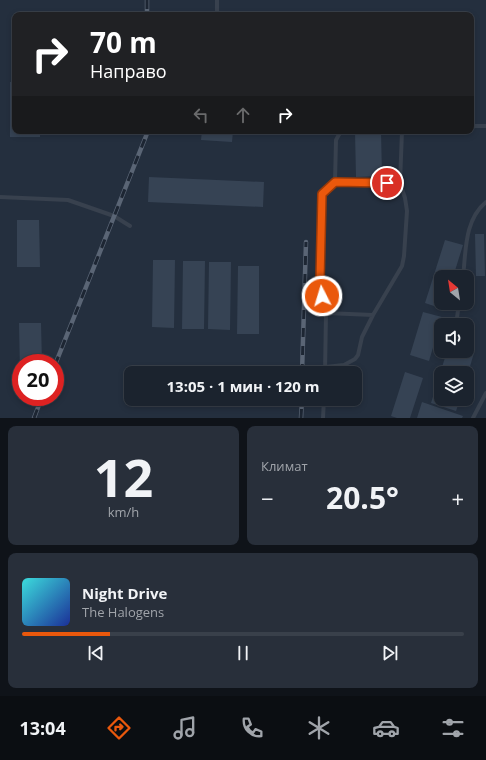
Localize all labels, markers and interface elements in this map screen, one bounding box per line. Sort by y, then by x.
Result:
text: 70 m [90,23,157,61]
icon: right [24,28,76,80]
text: Направо [90,59,167,83]
icon: left [190,104,212,126]
icon: ahead [232,104,254,126]
icon: right [274,104,296,126]
pin [370,166,404,200]
icon: arrive [376,172,398,194]
north arrow [434,270,474,310]
map controls [434,270,474,406]
position arrow [301,275,343,317]
button: sound [434,318,474,358]
speed limit sign: 20 [12,354,64,406]
button: layers [434,366,474,406]
text: 13:05 · 1 мин · 120 m [167,376,319,396]
text: 12 [94,441,153,512]
text: Климат [261,457,308,475]
text: 20.5° [326,477,399,518]
text: − [261,483,274,513]
text: + [451,483,464,513]
text: km/h [108,503,139,521]
text: Night Drive [82,583,167,603]
text: The Halogens [82,603,164,621]
icon: previous [85,642,107,664]
icon: pause [232,642,254,664]
icon: next [379,642,401,664]
icon: directions [105,714,133,742]
icon: music [171,714,199,742]
icon: phone [238,714,266,742]
icon: climate [305,714,333,742]
icon: car [372,714,400,742]
icon: filters [439,714,467,742]
text: 13:04 [19,716,66,740]

